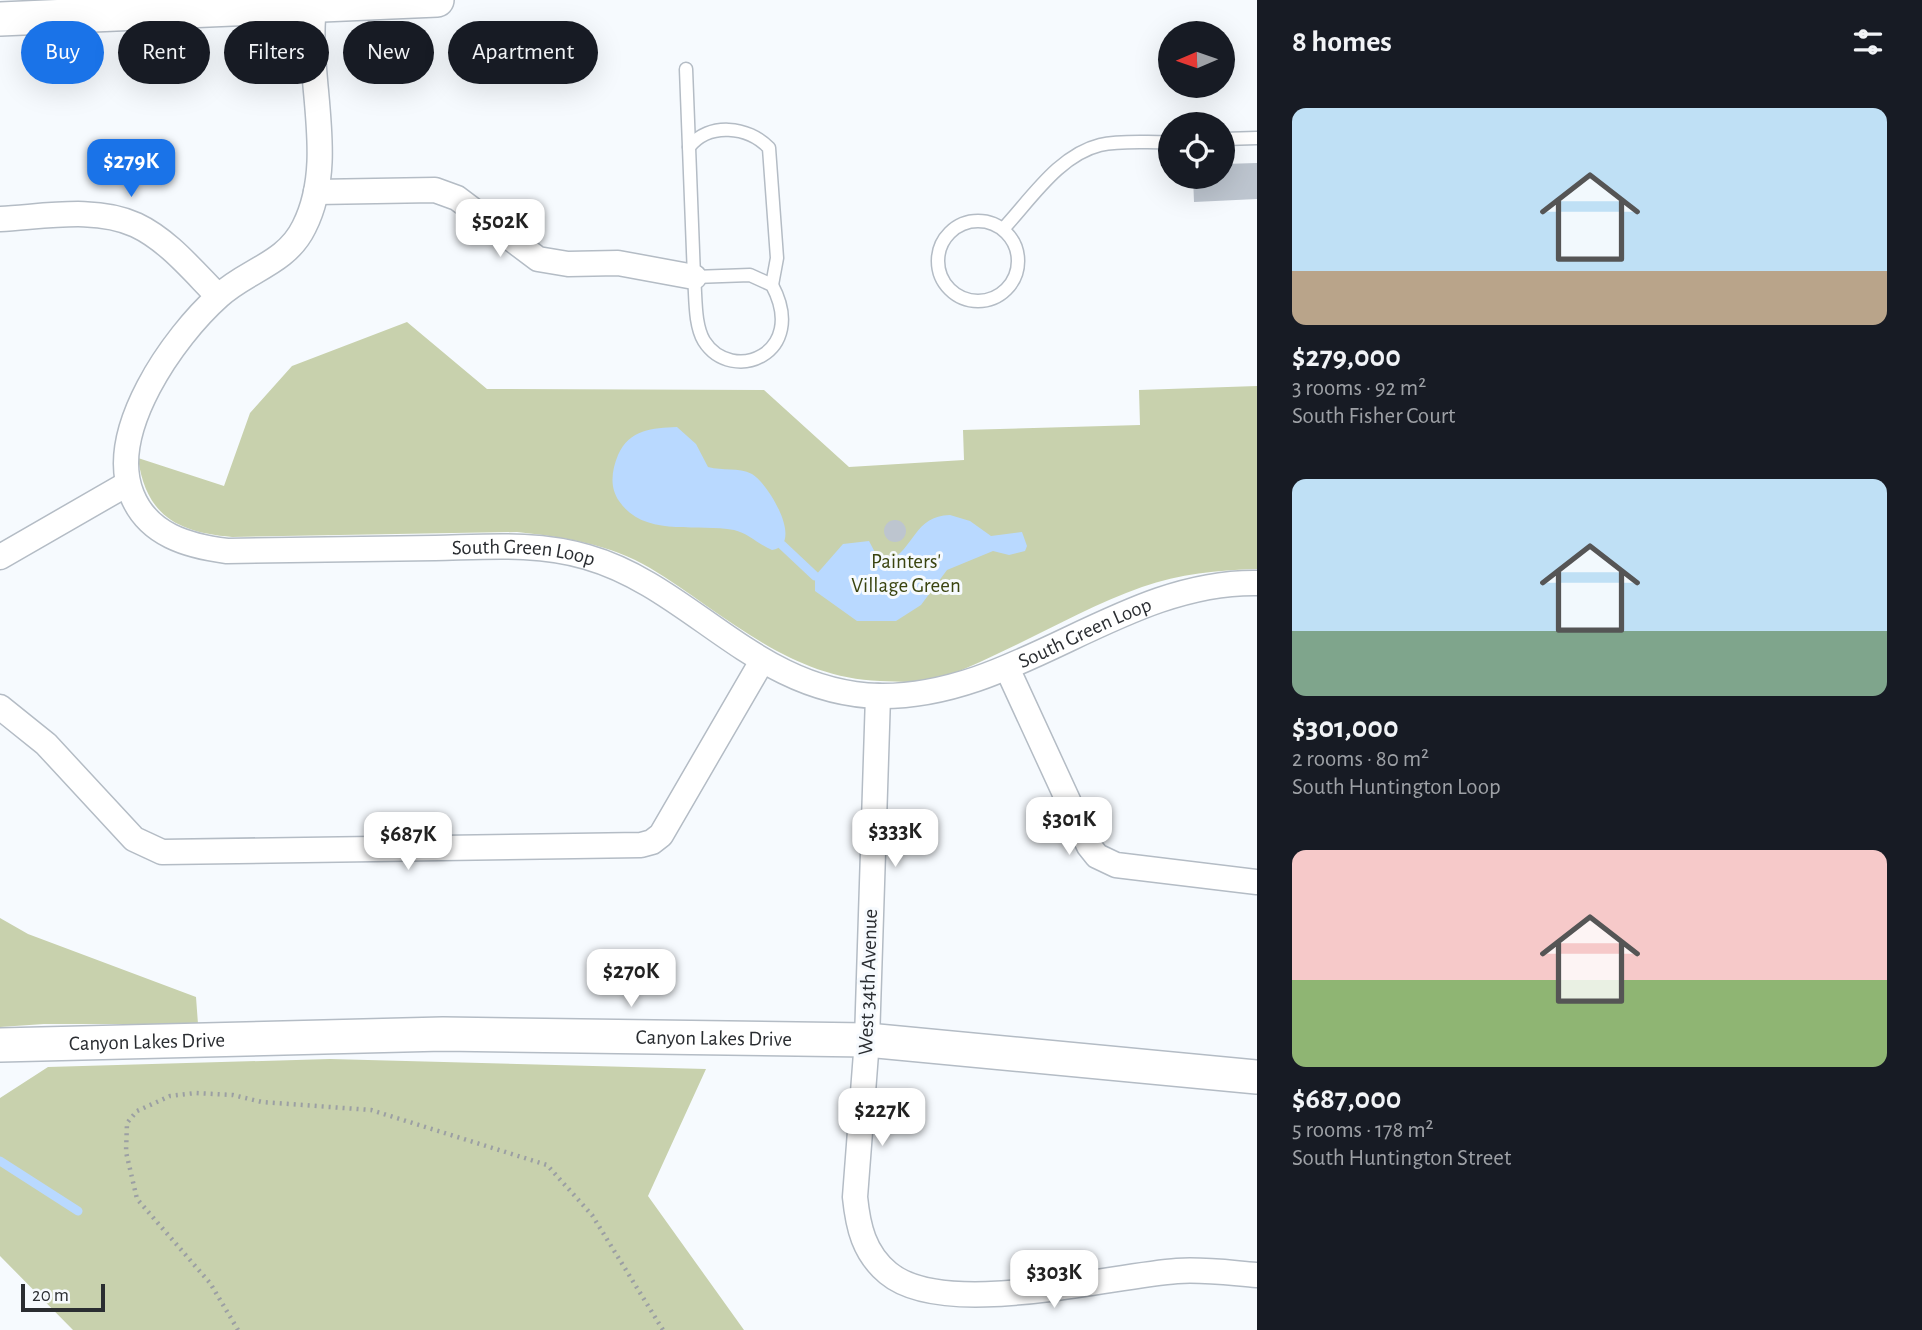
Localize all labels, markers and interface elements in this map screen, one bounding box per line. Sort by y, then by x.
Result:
chip: Buy [21,21,104,84]
chip: Rent [118,21,210,84]
chip: Filters [224,21,329,84]
chip: New [343,21,434,84]
chip: Apartment [448,21,598,84]
north arrow [1158,21,1236,98]
map controls [1158,21,1235,189]
icon: filters [1849,23,1887,61]
text: 8 homes [1292,27,1392,57]
button: locate [1158,112,1235,189]
pin: $279K [82,140,180,199]
text: $279K [103,150,159,173]
icon: home [1527,154,1653,280]
pin: $502K [451,200,549,259]
text: $502K [472,210,528,233]
text: $279,000 [1292,342,1401,372]
text: 3 rooms · 92 m² [1292,377,1426,400]
text: South Fisher Court [1292,405,1455,428]
icon: home [1527,525,1653,651]
street label: South Green Loop [451,536,598,569]
park label: Painters' Village Green [851,551,961,596]
street label: South Green Loop [1015,593,1154,672]
text: $301,000 [1292,713,1399,743]
text: 2 rooms · 80 m² [1292,748,1429,771]
text: South Huntington Loop [1292,776,1501,799]
pin: $301K [1020,798,1118,857]
text: $301K [1042,808,1096,831]
pin: $333K [846,810,944,869]
pin: $687K [359,812,457,872]
text: $333K [868,820,922,843]
text: $687K [380,823,436,846]
icon: home [1527,896,1653,1022]
street label: West 34th Avenue [855,908,881,1056]
pin: $270K [582,950,680,1009]
text: $270K [603,960,659,983]
street label: Canyon Lakes Drive [636,1026,792,1049]
street label: Canyon Lakes Drive [69,1029,225,1054]
text: $687,000 [1292,1084,1402,1114]
pin: $227K [833,1088,931,1148]
text: $227K [854,1099,910,1122]
text: 5 rooms · 178 m² [1292,1119,1434,1142]
text: South Huntington Street [1292,1147,1511,1170]
pin: $303K [1005,1250,1103,1310]
text: $303K [1026,1261,1082,1284]
scale bar [21,1281,105,1313]
text: 20 m [32,1286,69,1305]

